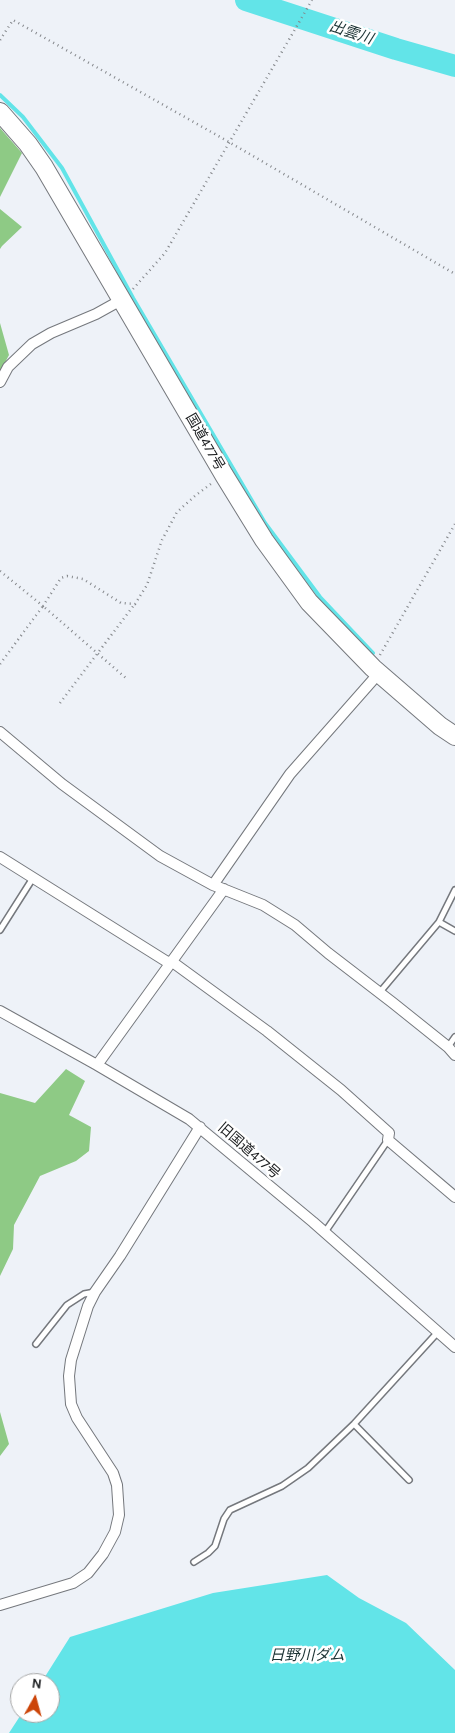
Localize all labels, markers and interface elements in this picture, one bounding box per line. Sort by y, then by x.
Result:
water label: 出雲川 [327,17,375,49]
street label: 国道477号 [182,411,228,473]
street label: 旧国道477号 [214,1119,284,1183]
water label: 日野川ダム [270,1647,344,1665]
north arrow [10,1673,60,1723]
text: N [31,1675,43,1693]

